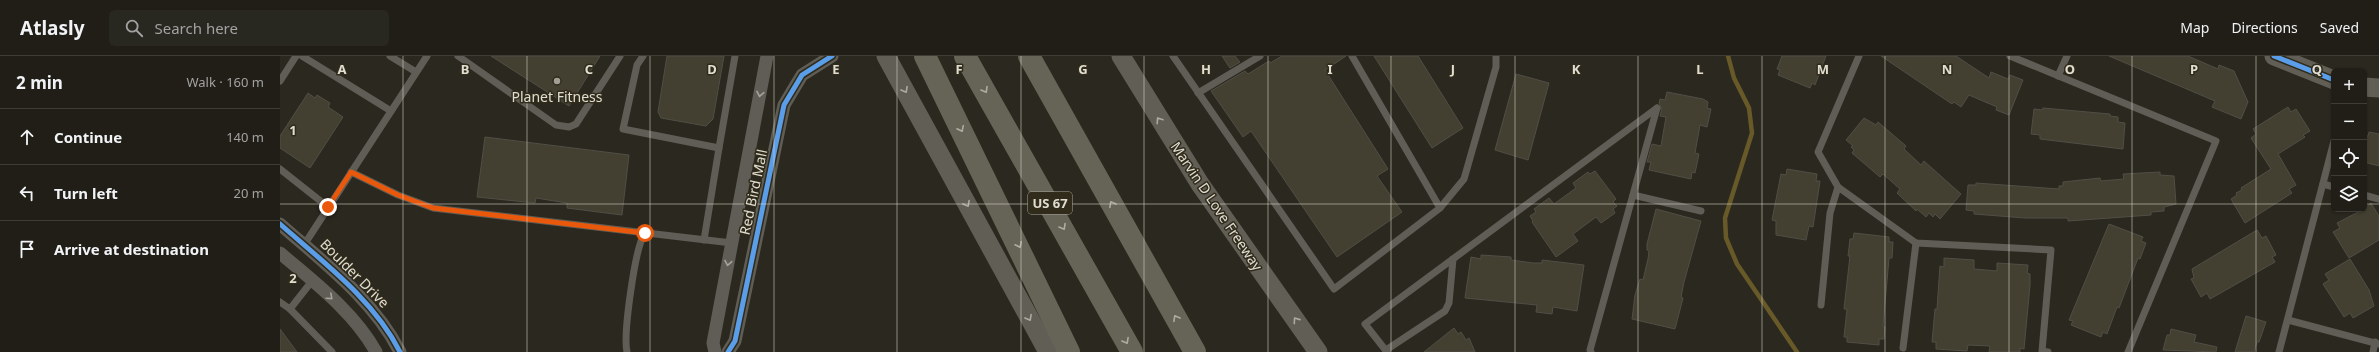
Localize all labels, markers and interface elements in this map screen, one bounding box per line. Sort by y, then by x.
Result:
search box [109,10,389,46]
text: Atlasly [20,15,85,41]
icon: search [123,17,145,39]
text: Search here [155,18,238,38]
text: Map [2180,18,2209,37]
text: Directions [2231,18,2298,37]
text: Saved [2320,18,2359,37]
text: A [338,60,347,78]
text: B [461,60,469,78]
text: C [585,60,593,78]
text: D [707,60,717,78]
text: E [832,60,840,78]
text: F [955,60,963,78]
text: G [1078,60,1088,78]
text: H [1201,60,1211,78]
text: I [1327,60,1333,78]
text: J [1450,60,1455,78]
text: K [1572,60,1581,78]
text: L [1696,60,1704,78]
text: M [1817,60,1829,78]
text: N [1942,60,1952,78]
text: O [2065,60,2075,78]
text: P [2190,60,2198,78]
text: Q [2312,60,2322,78]
map controls [2331,68,2367,212]
button: + [2331,68,2367,104]
text: 2 min [16,71,63,94]
text: Walk · 160 m [186,73,264,91]
marker: Planet Fitness [552,76,562,86]
one-way arrow [900,86,907,93]
one-way arrow [980,86,987,93]
place label: Planet Fitness [511,87,603,106]
one-way arrow [756,91,765,97]
button: − [2331,104,2367,140]
one-way arrow [1157,117,1164,124]
text: 1 [289,121,297,139]
one-way arrow [956,124,964,132]
icon: ahead [16,126,38,148]
text: Continue [54,127,122,147]
text: 140 m [226,128,264,146]
street label: Marvin D Love Freeway [1167,138,1268,275]
button: locate [2331,140,2367,176]
street label: Red Bird Mall [735,147,771,237]
button: layers [2331,176,2367,212]
icon: left [16,182,38,204]
text: Turn left [54,183,118,203]
text: 20 m [234,184,264,202]
road number: US 67 [1028,192,1072,214]
route end [319,198,337,216]
one-way arrow [962,200,970,207]
one-way arrow [1110,201,1117,208]
one-way arrow [1059,223,1066,230]
route start [636,224,654,242]
street label: Boulder Drive [316,234,394,312]
icon: arrive [16,238,38,260]
text: Arrive at destination [54,239,209,259]
one-way arrow [1014,241,1021,249]
one-way arrow [724,260,733,266]
text: 2 [289,269,297,287]
one-way arrow [325,292,333,300]
one-way arrow [1025,314,1032,322]
one-way arrow [1173,315,1180,322]
one-way arrow [1293,317,1300,324]
one-way arrow [1121,337,1129,344]

